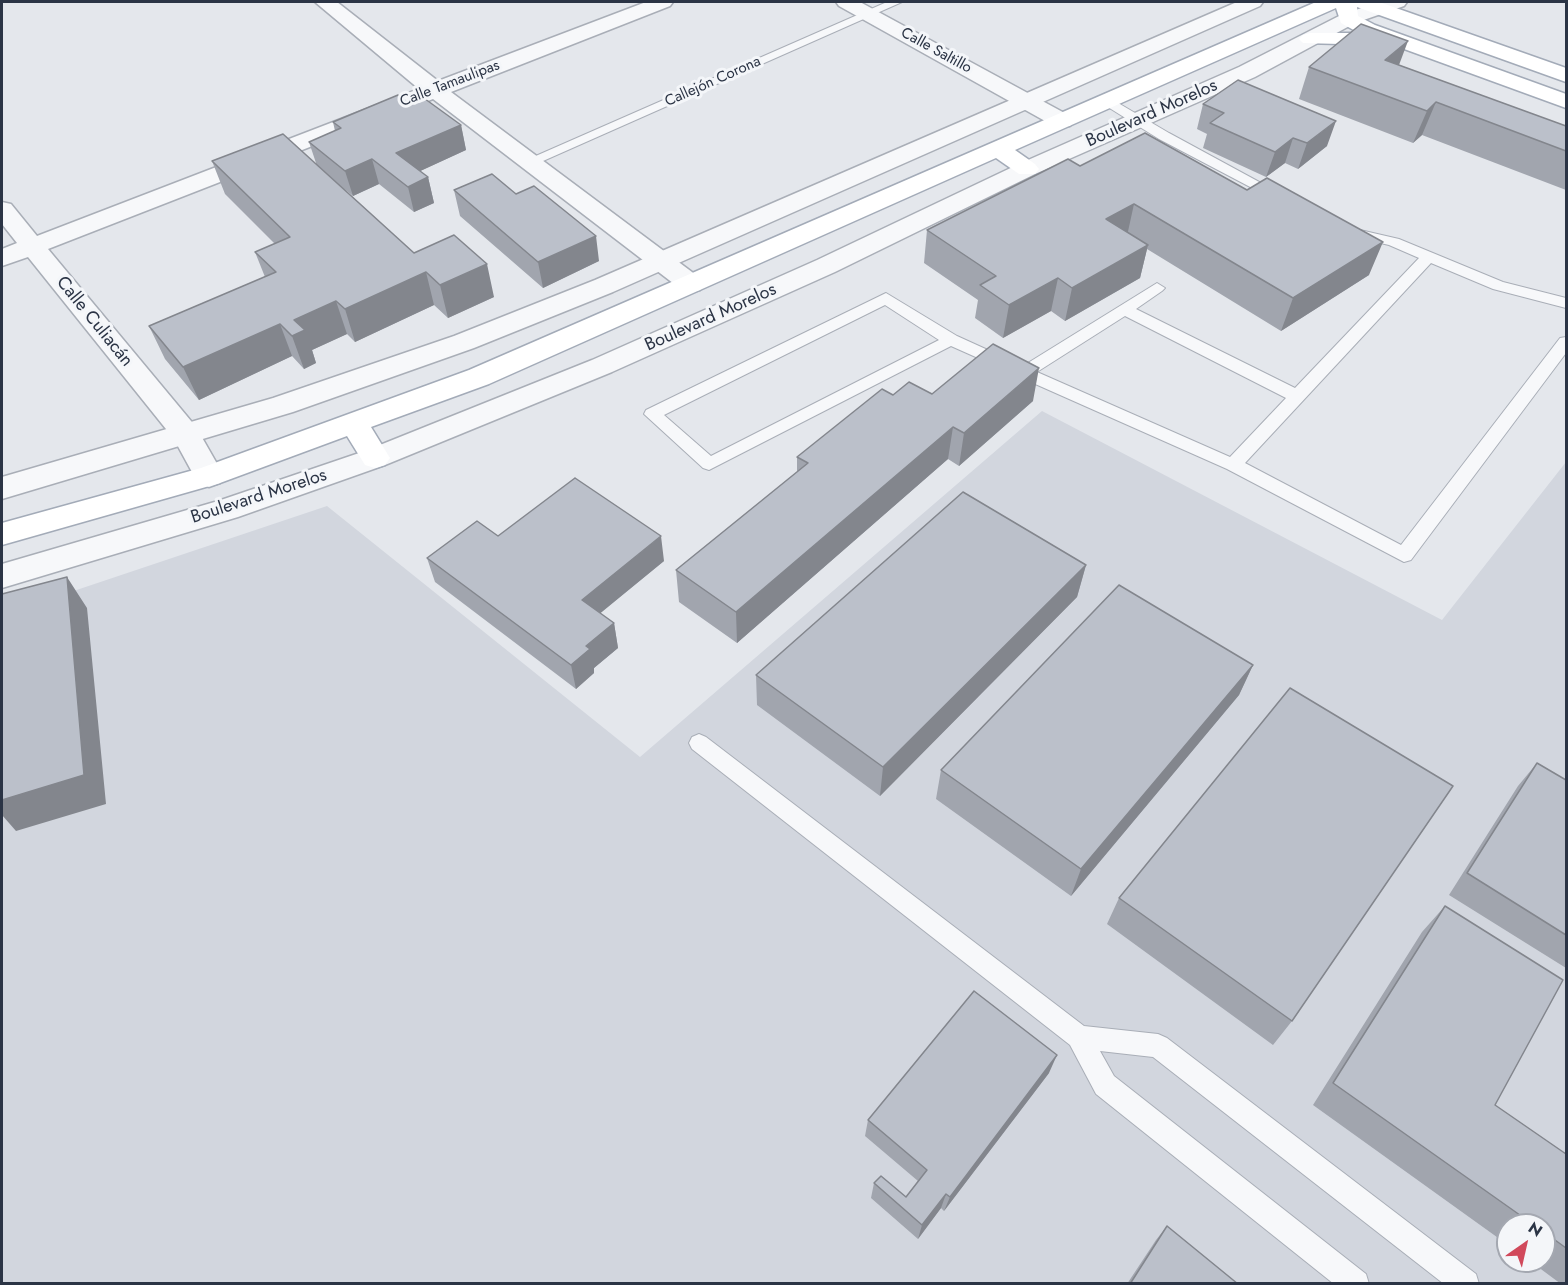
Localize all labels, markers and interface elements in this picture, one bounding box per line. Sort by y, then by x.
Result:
street label: Calle Saltillo [897,24,975,78]
street label: Callejón Corona [662,53,764,111]
street label: Calle Tamaulipas [398,57,502,111]
street label: Boulevard Morelos [1083,75,1221,153]
street label: Calle Culiacán [51,272,137,372]
street label: Boulevard Morelos [642,279,780,357]
street label: Boulevard Morelos [188,465,330,529]
north arrow [1496,1213,1556,1273]
text: N [1524,1216,1547,1242]

